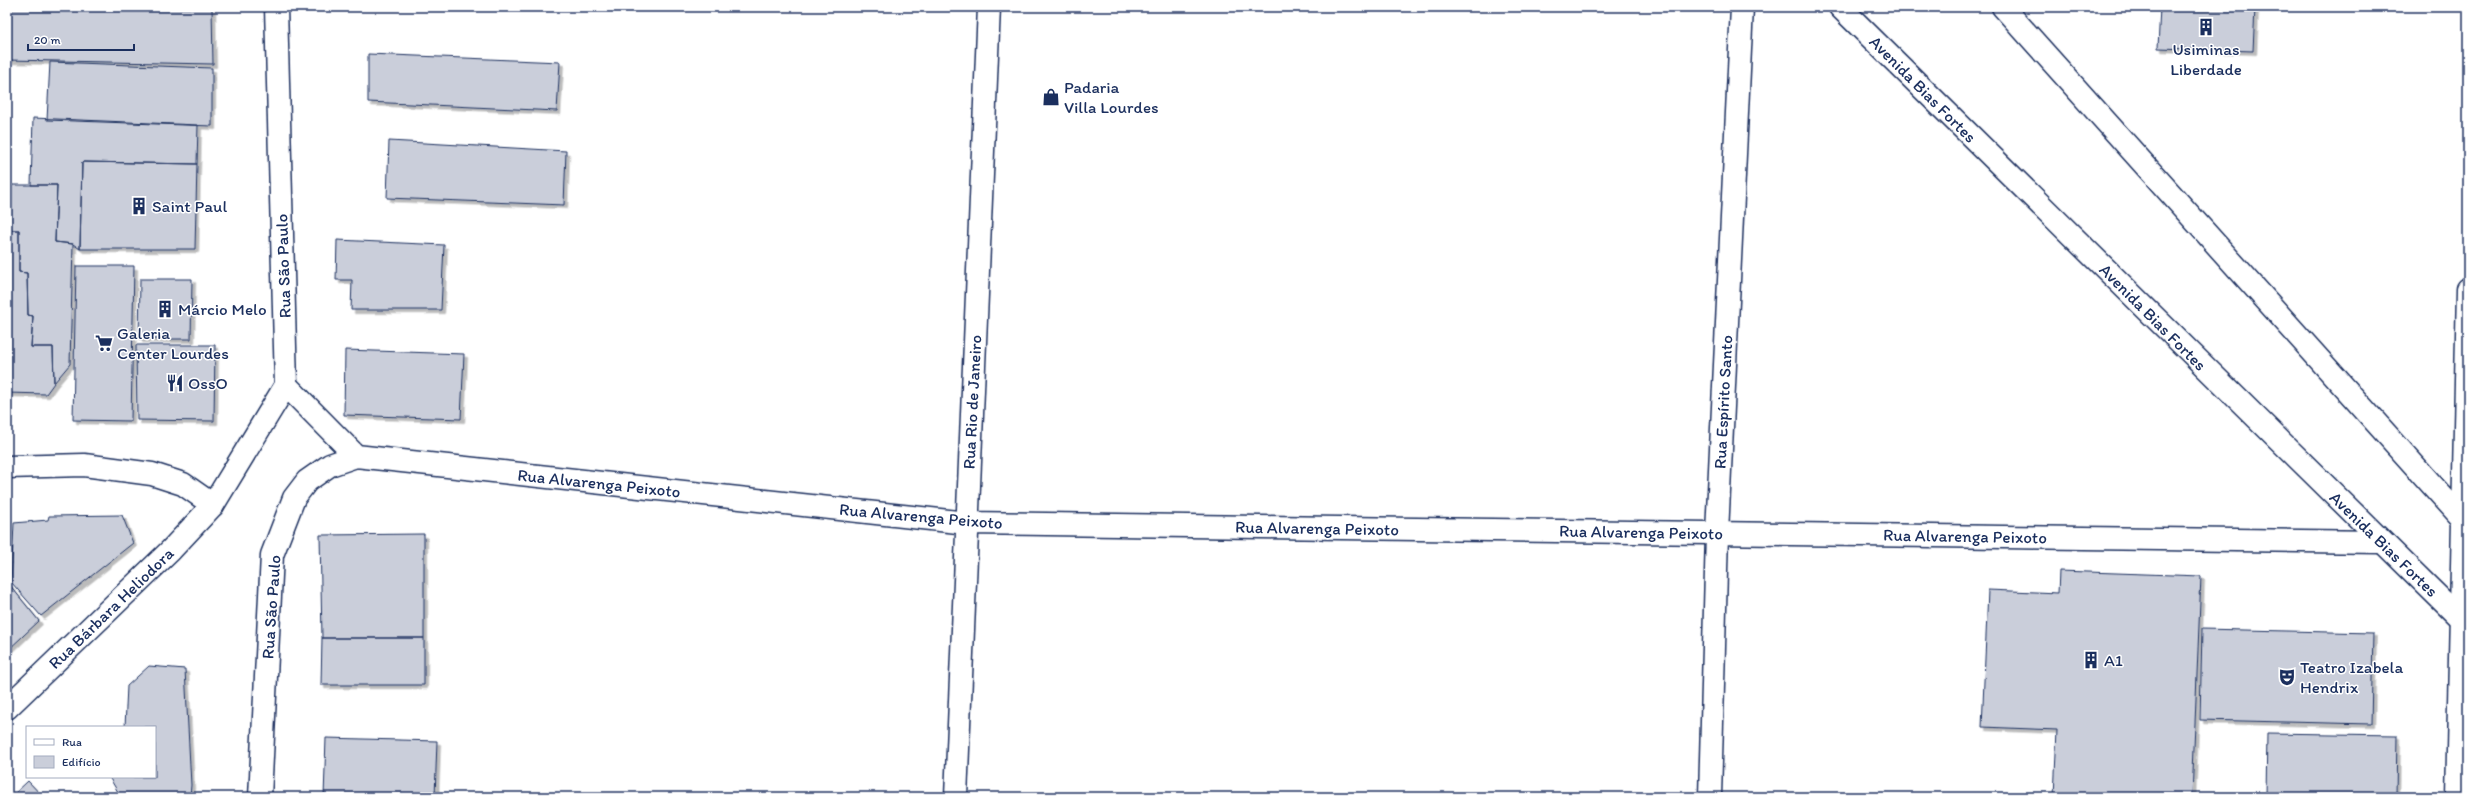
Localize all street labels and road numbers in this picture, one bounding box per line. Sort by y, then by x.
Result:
street label: Avenida Bias Fortes [1865,31,1981,147]
street label: Rua São Paulo [271,214,295,318]
street label: Avenida Bias Fortes [2095,259,2211,375]
street label: Rua Rio de Janeiro [958,334,986,470]
street label: Rua Espírito Santo [1710,335,1736,469]
street label: Rua Alvarenga Peixoto [516,464,682,502]
street label: Avenida Bias Fortes [2326,487,2442,601]
street label: Rua Alvarenga Peixoto [839,499,1003,533]
street label: Rua Alvarenga Peixoto [1235,517,1399,539]
street label: Rua Alvarenga Peixoto [1559,521,1723,543]
street label: Rua Alvarenga Peixoto [1883,525,2047,547]
street label: Rua Bárbara Heliodora [44,543,178,673]
street label: Rua São Paulo [257,554,285,660]

